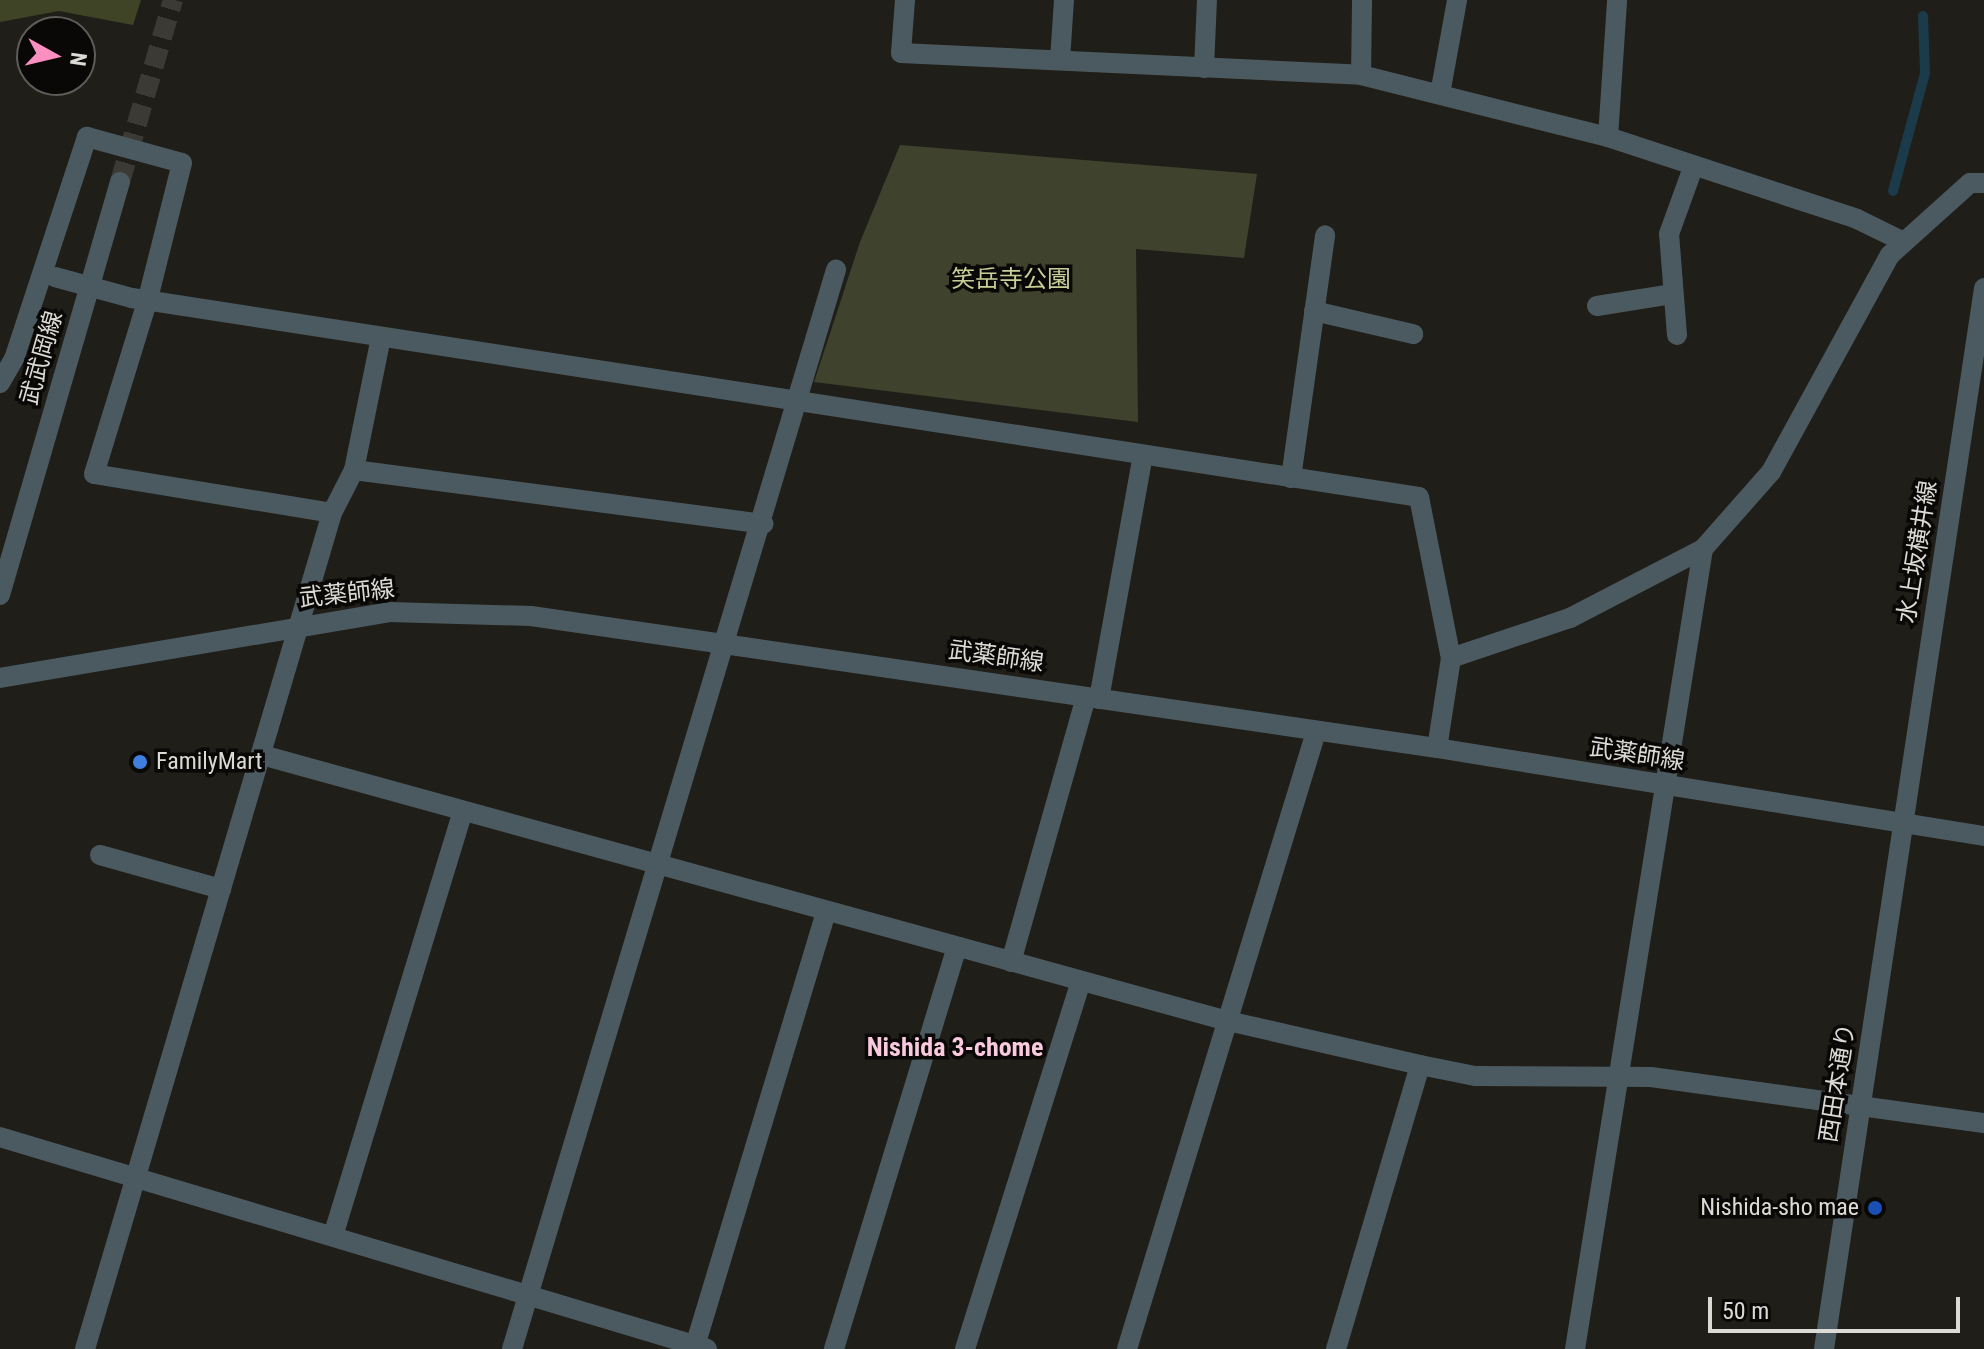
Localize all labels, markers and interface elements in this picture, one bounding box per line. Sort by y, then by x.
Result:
north arrow [16,16,96,96]
text: N [65,51,92,68]
park label: 笑岳寺公園 [951,266,1071,294]
street label: 武武岡線 [15,308,69,408]
street label: 水上坂横井線 [1893,479,1943,625]
street label: 武薬師線 [298,575,396,613]
street label: 武薬師線 [946,636,1046,678]
street label: 武薬師線 [1587,733,1687,777]
place label: FamilyMart [156,748,262,776]
marker: FamilyMart [131,753,149,771]
street label: 西田本通り [1814,1021,1862,1145]
district label: Nishida 3-chome [867,1032,1043,1064]
place label: Nishida-sho mae [1700,1194,1859,1222]
marker: Nishida-sho mae [1866,1199,1884,1217]
scale bar [1712,1281,1964,1331]
text: 50 m [1722,1297,1769,1325]

